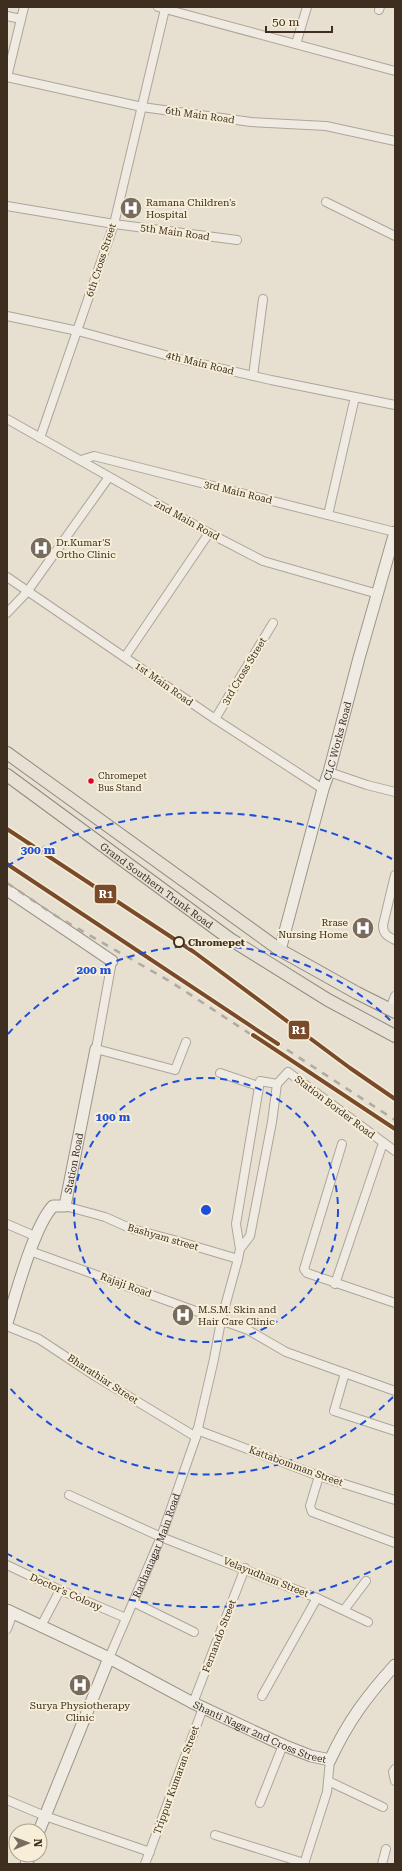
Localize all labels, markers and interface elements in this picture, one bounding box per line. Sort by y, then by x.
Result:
scale bar [266,8,332,34]
text: 50 m [272,15,299,29]
street label: 6th Main Road [165,105,236,125]
hospital icon: Ramana Children's Hospital [118,195,144,221]
place label: Ramana Children's Hospital [146,197,236,220]
street label: 6th Cross Street [84,222,118,298]
street label: 5th Main Road [140,222,211,242]
street label: 4th Main Road [165,349,236,377]
street label: 3rd Main Road [203,478,274,506]
street label: 2nd Main Road [153,498,222,543]
hospital icon: Dr.Kumar'S Ortho Clinic [28,535,54,561]
place label: Dr.Kumar'S Ortho Clinic [56,537,116,560]
street label: 3rd Cross Street [220,635,269,707]
street label: 1st Main Road [133,660,196,708]
street label: CLC Works Road [321,700,353,782]
place label: Chromepet Bus Stand [98,771,147,793]
marker: Chromepet Bus Stand [86,776,96,786]
street label: Grand Southern Trunk Road [98,840,216,931]
text: 300 m [21,843,56,857]
line badge: R1 [94,884,117,904]
text: R1 [99,888,113,901]
hospital icon: Rrase Nursing Home [350,915,376,941]
place label: Rrase Nursing Home [278,917,349,940]
marker: Chromepet [173,936,185,948]
place label: Chromepet [188,937,245,948]
text: 200 m [77,963,112,977]
line badge: R1 [288,1020,310,1040]
text: R1 [292,1024,306,1037]
street label: Station Border Road [293,1073,378,1141]
text: 100 m [96,1110,131,1124]
street label: Station Road [62,1131,85,1195]
centre of rings [199,1203,213,1217]
street label: Bashyam street [126,1222,200,1252]
street label: Rajaji Road [99,1271,154,1300]
hospital icon: M.S.M. Skin and Hair Care Clinic [170,1302,196,1328]
place label: M.S.M. Skin and Hair Care Clinic [198,1304,277,1327]
street label: Bharathiar Street [66,1352,141,1406]
street label: Kattabomman Street [247,1444,345,1488]
street label: Radhanagar Main Road [130,1491,182,1599]
street label: Velayudham Street [222,1555,310,1599]
street label: Doctor's Colony [28,1571,104,1613]
street label: Fernando Street [200,1598,238,1674]
hospital icon: Surya Physiotherapy Clinic [67,1672,93,1698]
street label: Shanti Nagar 2nd Cross Street [192,1698,328,1765]
place label: Surya Physiotherapy Clinic [30,1700,130,1723]
street label: Trippur Kumaran Street [151,1724,201,1836]
north arrow [8,1823,48,1863]
text: N [31,1838,44,1848]

